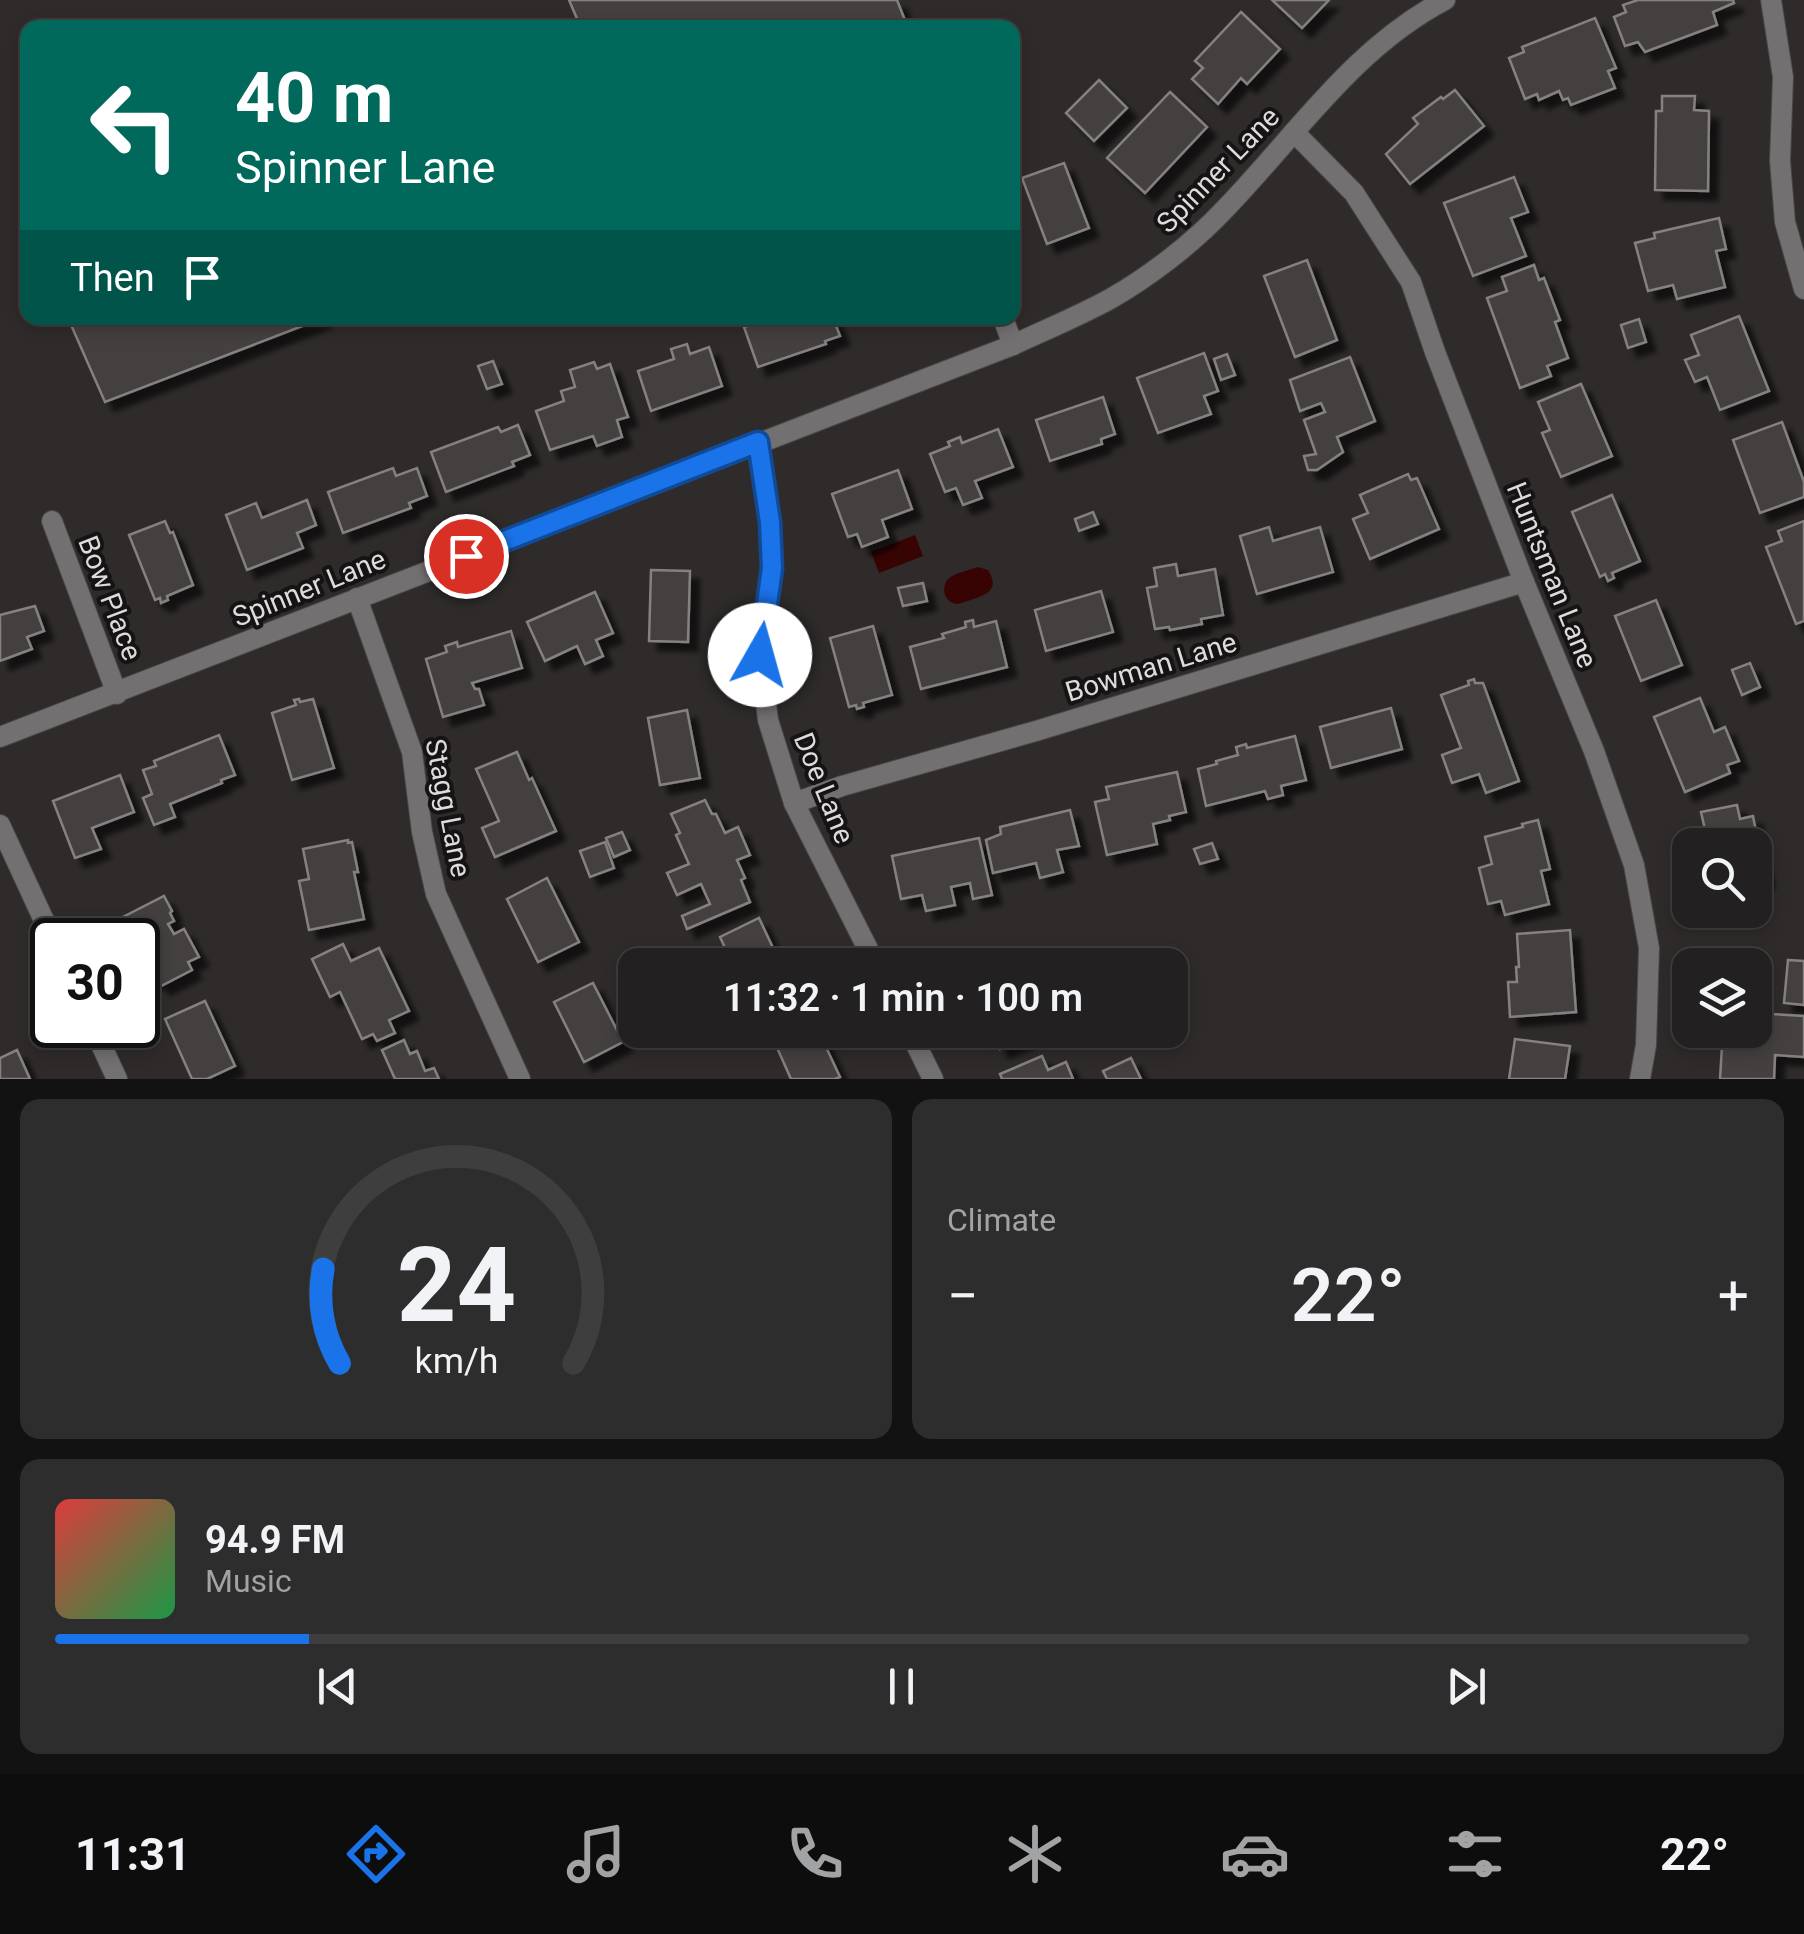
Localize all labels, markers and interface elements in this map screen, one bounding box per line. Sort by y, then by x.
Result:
text: 40 m [235,57,393,139]
icon: left [70,60,200,190]
street label: Spinner Lane [1150,100,1286,240]
text: Spinner Lane [235,141,495,194]
icon: arrive [175,250,230,305]
text: Then [70,256,155,300]
street label: Huntsman Lane [1500,477,1604,673]
pin [424,514,509,599]
icon: arrive [439,529,494,584]
street label: Bow Place [71,531,149,665]
street label: Spinner Lane [228,542,390,634]
position arrow [708,603,812,707]
street label: Bowman Lane [1061,625,1241,709]
street label: Doe Lane [787,728,861,848]
street label: Stagg Lane [418,736,478,880]
map controls [1672,828,1772,1048]
button: search [1672,828,1772,928]
speed limit sign: 30 [30,918,160,1048]
button: layers [1672,948,1772,1048]
text: 11:32 · 1 min · 100 m [723,976,1083,1020]
text: Climate [947,1201,1056,1239]
text: 24 [396,1225,516,1346]
text: 22° [1291,1251,1405,1339]
text: − [947,1264,978,1328]
text: + [1718,1264,1749,1328]
text: km/h [414,1340,498,1382]
text: 94.9 FM [205,1518,345,1562]
text: Music [205,1562,292,1600]
icon: previous [310,1659,365,1714]
icon: pause [874,1659,929,1714]
icon: next [1439,1659,1494,1714]
icon: directions [341,1819,411,1889]
icon: music [561,1819,631,1889]
icon: phone [780,1819,850,1889]
icon: climate [1000,1819,1070,1889]
icon: car [1220,1819,1290,1889]
icon: filters [1440,1819,1510,1889]
text: 11:31 [75,1828,191,1881]
text: 22° [1660,1828,1729,1881]

